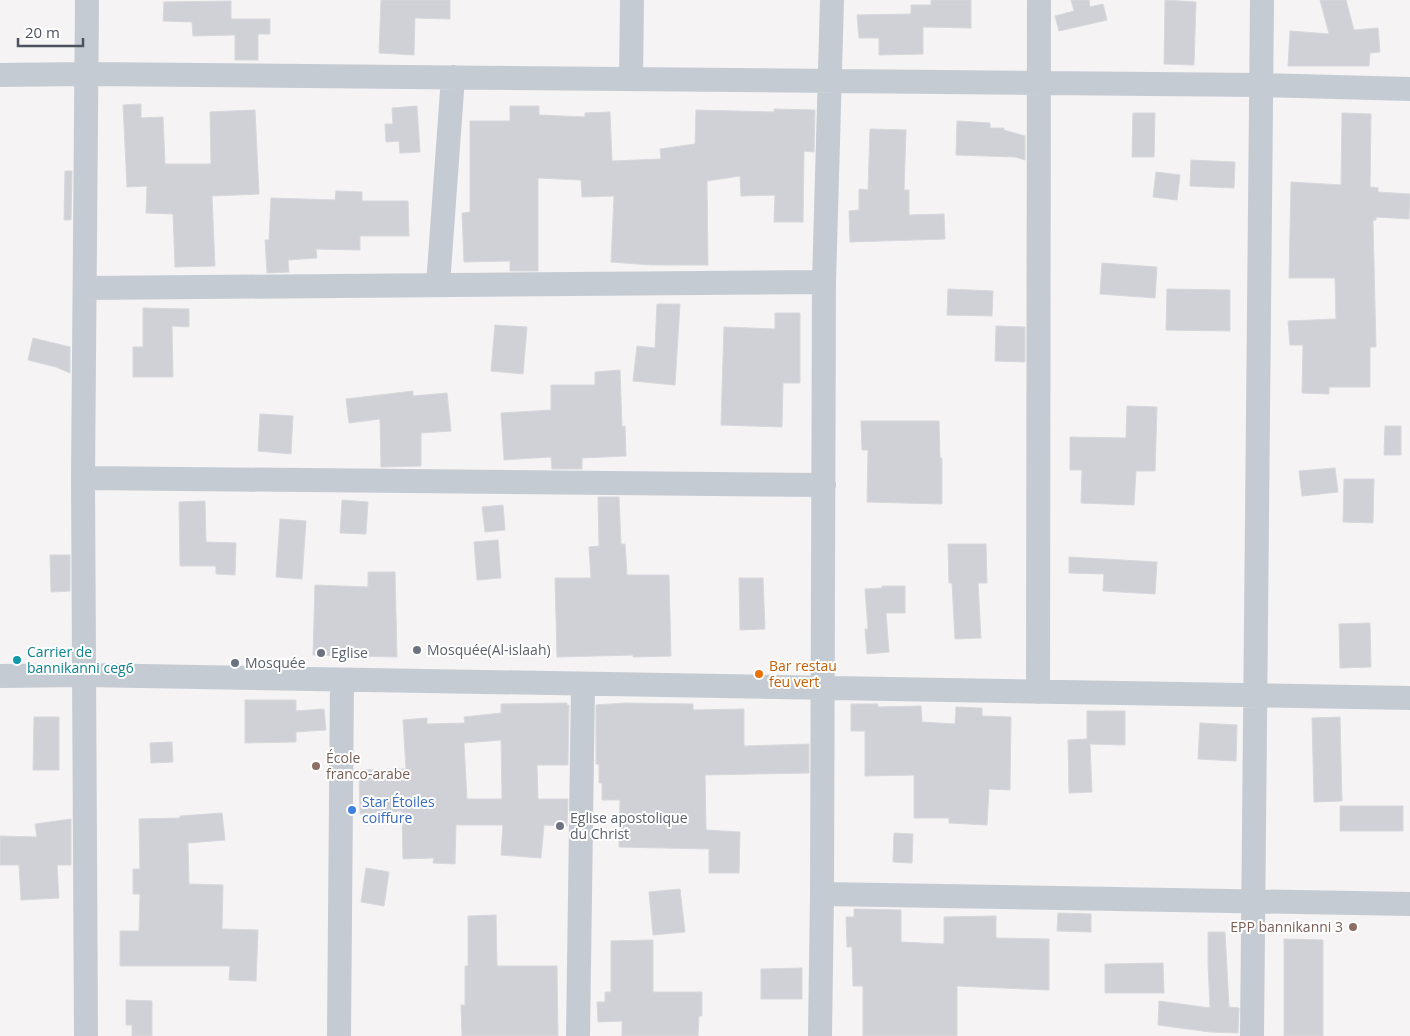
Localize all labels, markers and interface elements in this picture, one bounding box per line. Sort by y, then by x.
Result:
scale bar [18,15,82,47]
text: 20 m [25,22,60,42]
place label: Mosquée(Al-islaah) [427,640,551,659]
place label: Carrier de bannikanni ceg6 [27,642,134,677]
place label: Eglise [331,643,368,662]
marker: Mosquée(Al-islaah) [411,644,423,656]
marker: Eglise [315,647,327,659]
place label: Mosquée [245,653,306,672]
marker: Carrier de bannikanni ceg6 [11,654,23,666]
place label: Bar restau feu vert [769,656,837,691]
marker: Mosquée [229,657,241,669]
marker: Bar restau feu vert [753,668,765,680]
place label: École franco-arabe [326,748,410,783]
marker: École franco-arabe [310,760,322,772]
place label: Star Étoiles coiffure [362,792,435,827]
marker: Star Étoiles coiffure [346,804,358,816]
place label: Eglise apostolique du Christ [570,808,688,843]
marker: Eglise apostolique du Christ [554,820,566,832]
place label: EPP bannikanni 3 [1230,917,1343,936]
marker: EPP bannikanni 3 [1347,921,1359,933]

